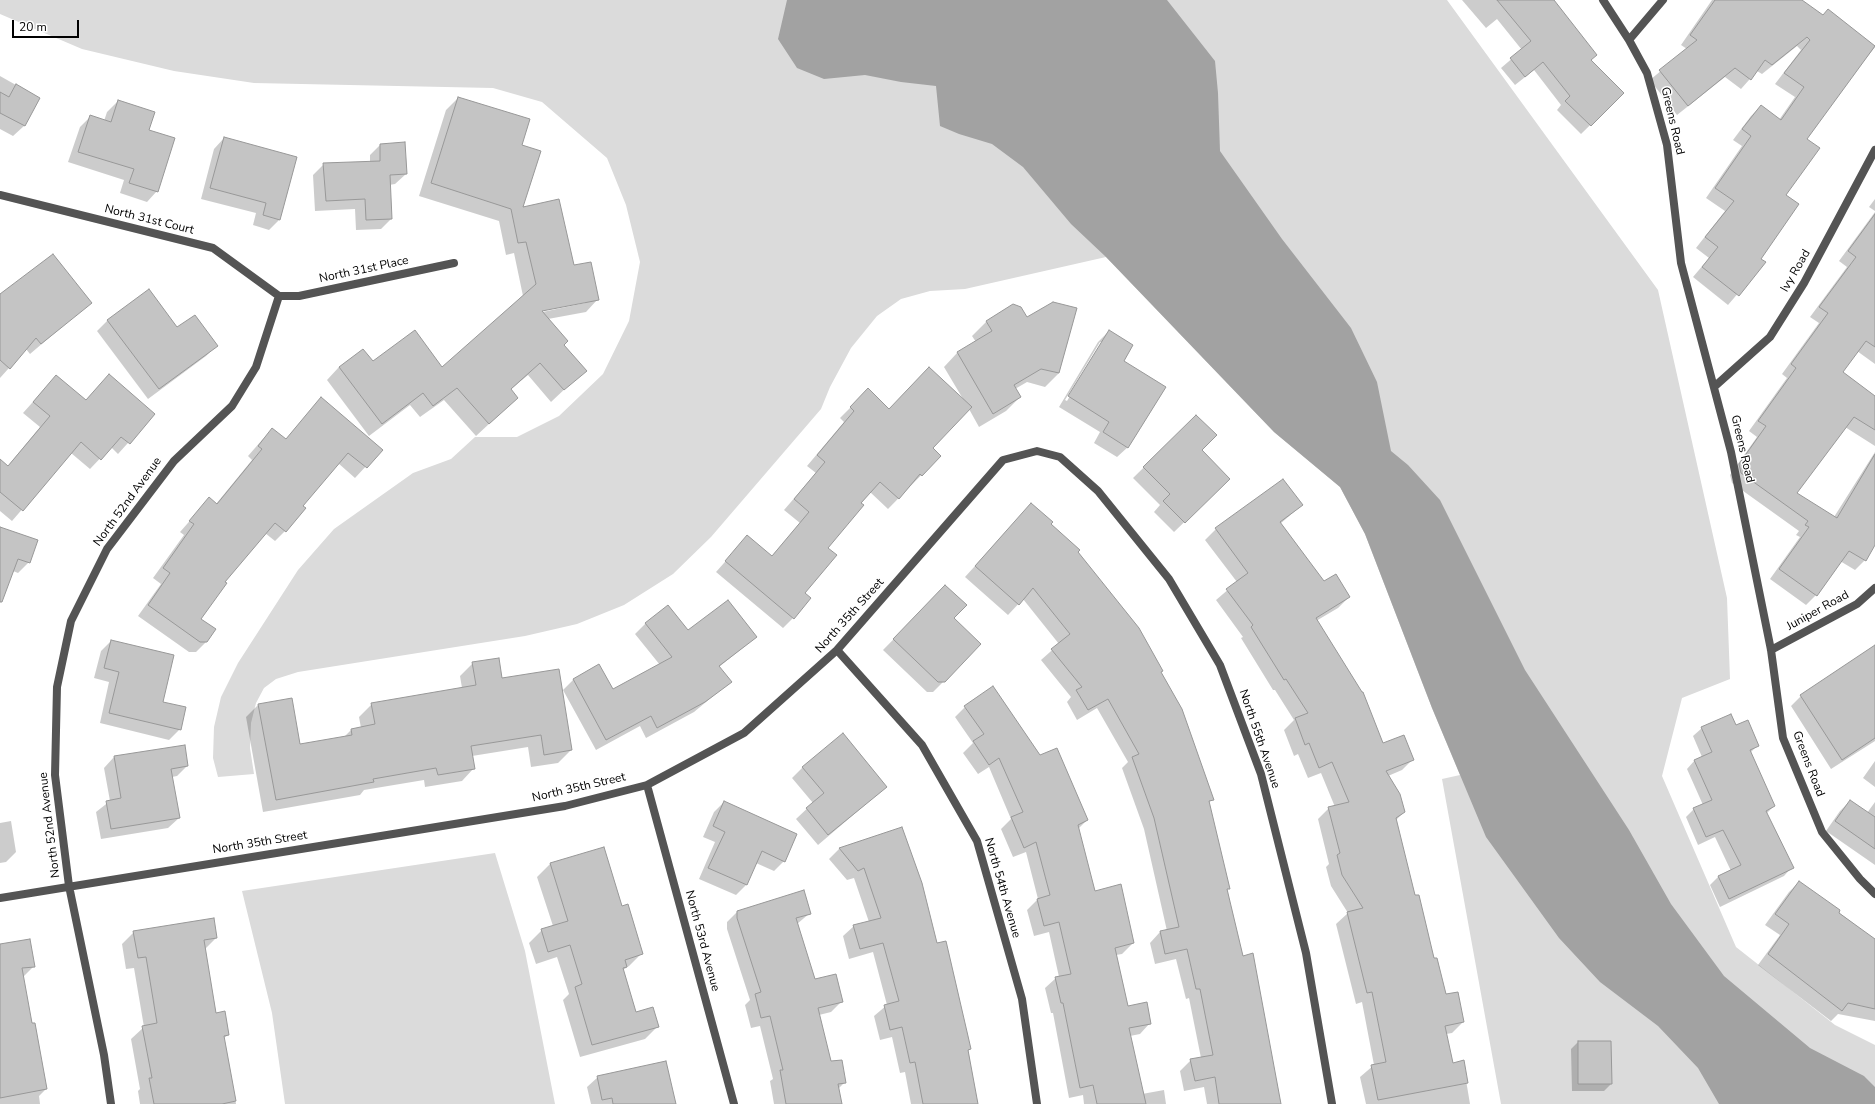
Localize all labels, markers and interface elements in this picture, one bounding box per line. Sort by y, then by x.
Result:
scale bar [14,12,81,38]
text: 20 m [19,19,47,35]
street label: Greens Road [1657,86,1687,156]
street label: North 31st Court [103,202,195,238]
street label: Ivy Road [1778,247,1814,295]
street label: North 31st Place [318,253,410,287]
street label: Greens Road [1727,414,1757,484]
street label: North 52nd Avenue [91,455,165,549]
street label: North 35th Street [813,576,887,656]
street label: Juniper Road [1784,588,1852,634]
street label: North 55th Avenue [1235,688,1283,790]
street label: Greens Road [1789,729,1827,799]
street label: North 35th Street [531,770,627,806]
street label: North 52nd Avenue [36,771,64,879]
street label: North 35th Street [212,828,308,858]
street label: North 54th Avenue [981,836,1023,940]
street label: North 53rd Avenue [682,889,722,993]

